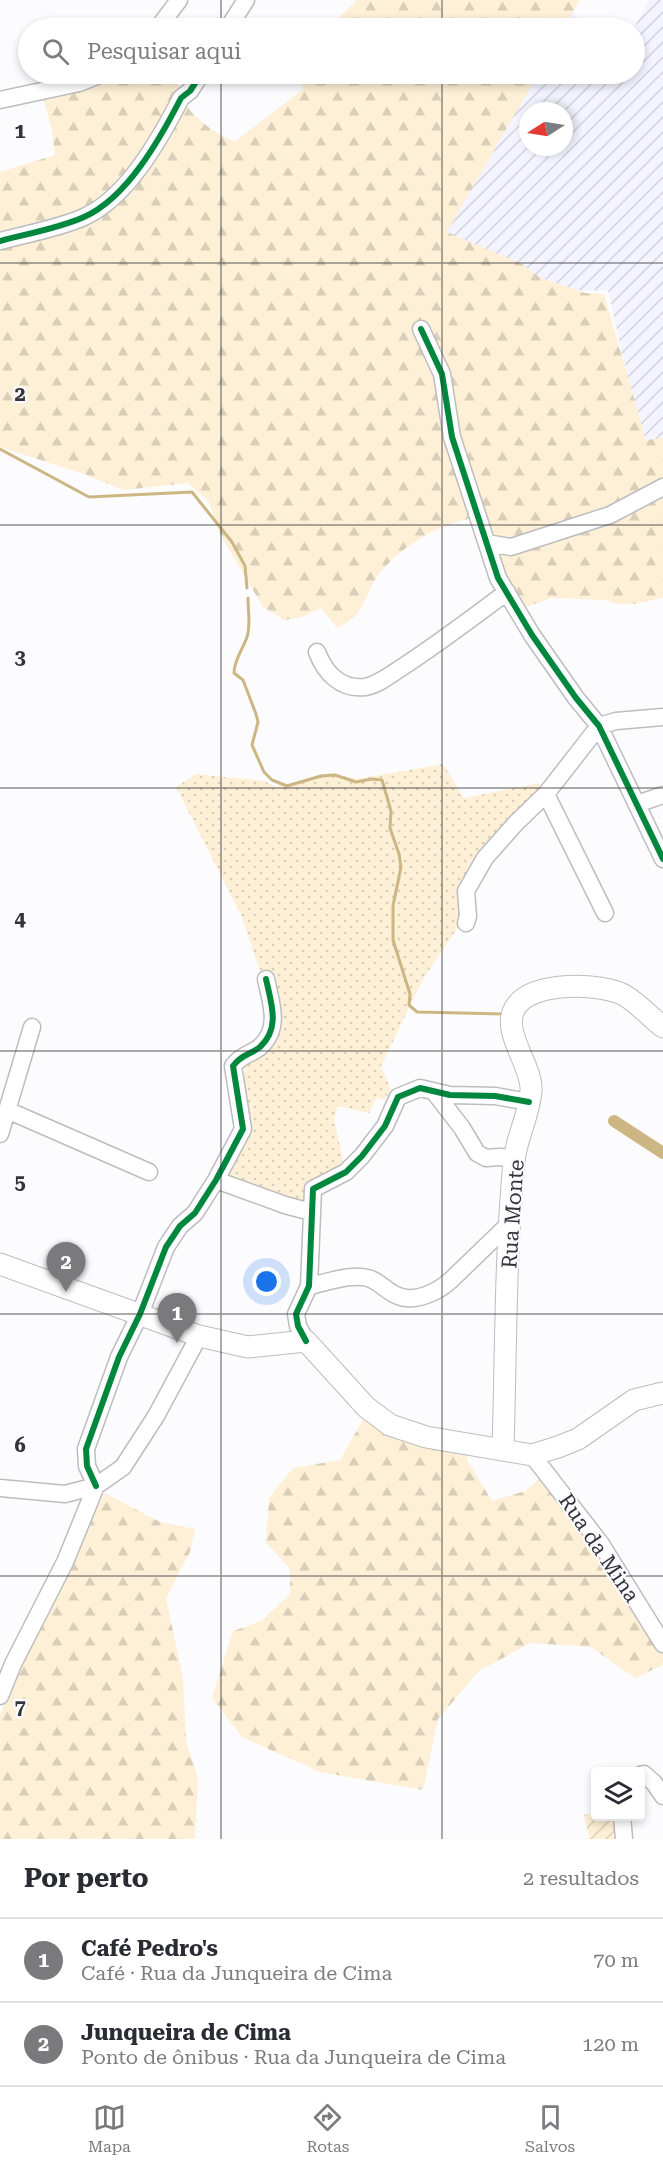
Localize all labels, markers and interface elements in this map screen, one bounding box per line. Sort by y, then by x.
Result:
search box [18,18,645,84]
icon: search [39,35,72,68]
text: Pesquisar aqui [87,39,241,64]
north arrow [519,102,573,156]
text: 1 [14,119,26,143]
text: 2 [14,382,26,406]
text: 3 [14,645,26,669]
text: 4 [14,907,26,931]
street label: Rua Monte [497,1159,529,1269]
text: 5 [14,1170,26,1194]
pin: 2 [46,1242,86,1292]
your location [252,1267,281,1296]
pin: 1 [158,1294,196,1343]
text: 6 [14,1433,26,1457]
street label: Rua da Mina [554,1489,644,1607]
text: 7 [14,1695,26,1719]
map controls [591,1767,645,1821]
button: layers [591,1767,645,1821]
text: Por perto [24,1863,149,1893]
text: 2 resultados [523,1866,639,1890]
text: Café Pedro's [81,1936,218,1961]
text: 1 [38,1948,49,1972]
text: 70 m [593,1948,639,1972]
text: Café · Rua da Junqueira de Cima [81,1961,392,1985]
text: Junqueira de Cima [81,2020,291,2045]
text: 2 [38,2032,49,2056]
text: 120 m [582,2032,639,2056]
text: Ponto de ônibus · Rua da Junqueira de Cima [81,2045,506,2069]
tab: Mapa [88,2101,131,2156]
tab: Rotas [306,2101,349,2156]
tab: Salvos [525,2101,575,2156]

